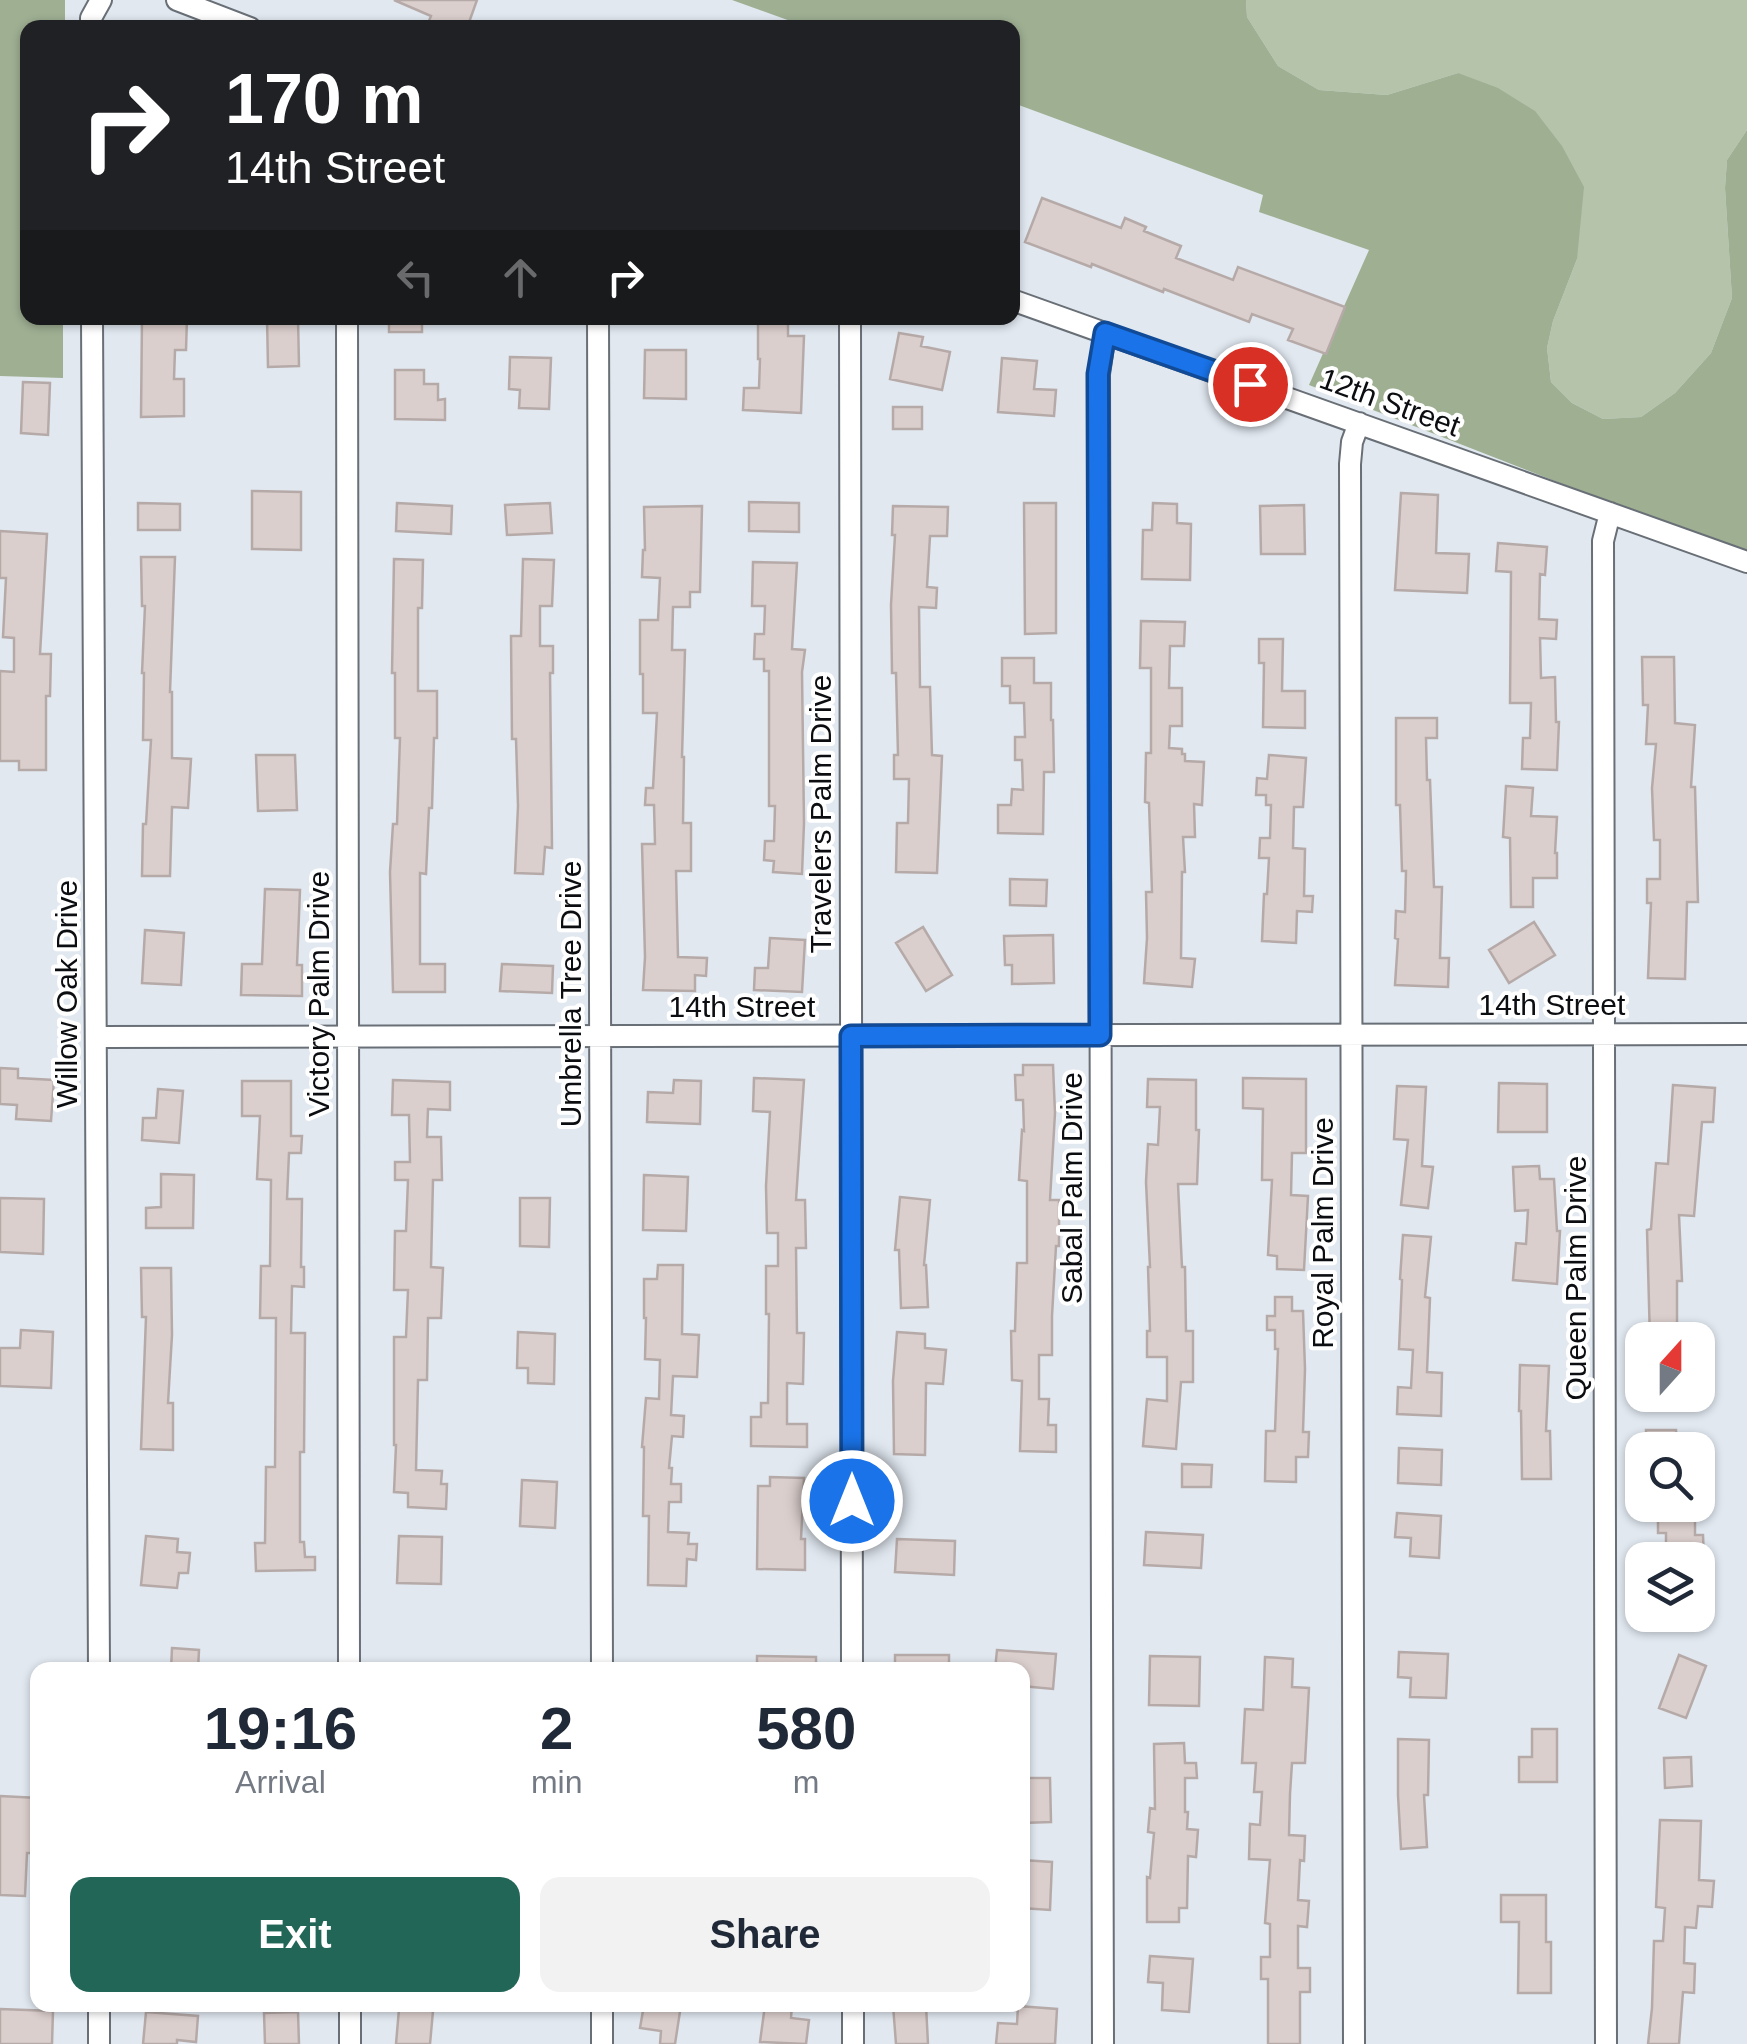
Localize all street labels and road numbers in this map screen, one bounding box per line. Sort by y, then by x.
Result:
street label: 12th Street [1315,361,1465,443]
street label: Travelers Palm Drive [804,675,837,953]
street label: Umbrella Tree Drive [554,861,587,1127]
street label: Victory Palm Drive [302,871,335,1117]
street label: Willow Oak Drive [50,880,83,1108]
street label: 14th Street [1479,988,1626,1021]
street label: 14th Street [669,990,816,1023]
street label: Sabal Palm Drive [1055,1072,1088,1304]
street label: Royal Palm Drive [1306,1117,1339,1349]
street label: Queen Palm Drive [1559,1155,1592,1401]

